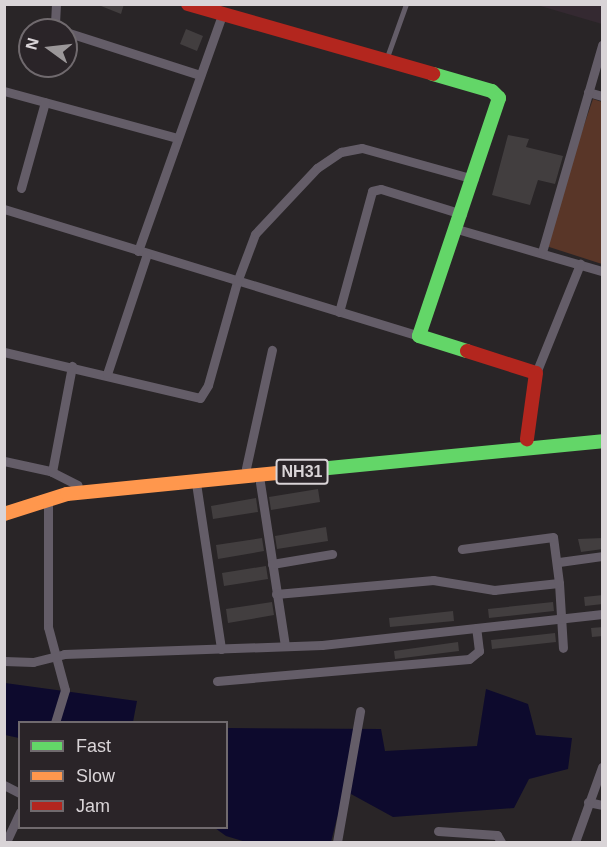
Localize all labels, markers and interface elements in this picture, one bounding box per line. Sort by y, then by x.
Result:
north arrow [18,18,78,78]
text: N [22,36,42,52]
road number: NH31 [275,459,329,485]
legend [18,721,228,829]
text: Fast [76,736,111,756]
text: Slow [76,766,115,786]
text: Jam [76,796,110,816]

